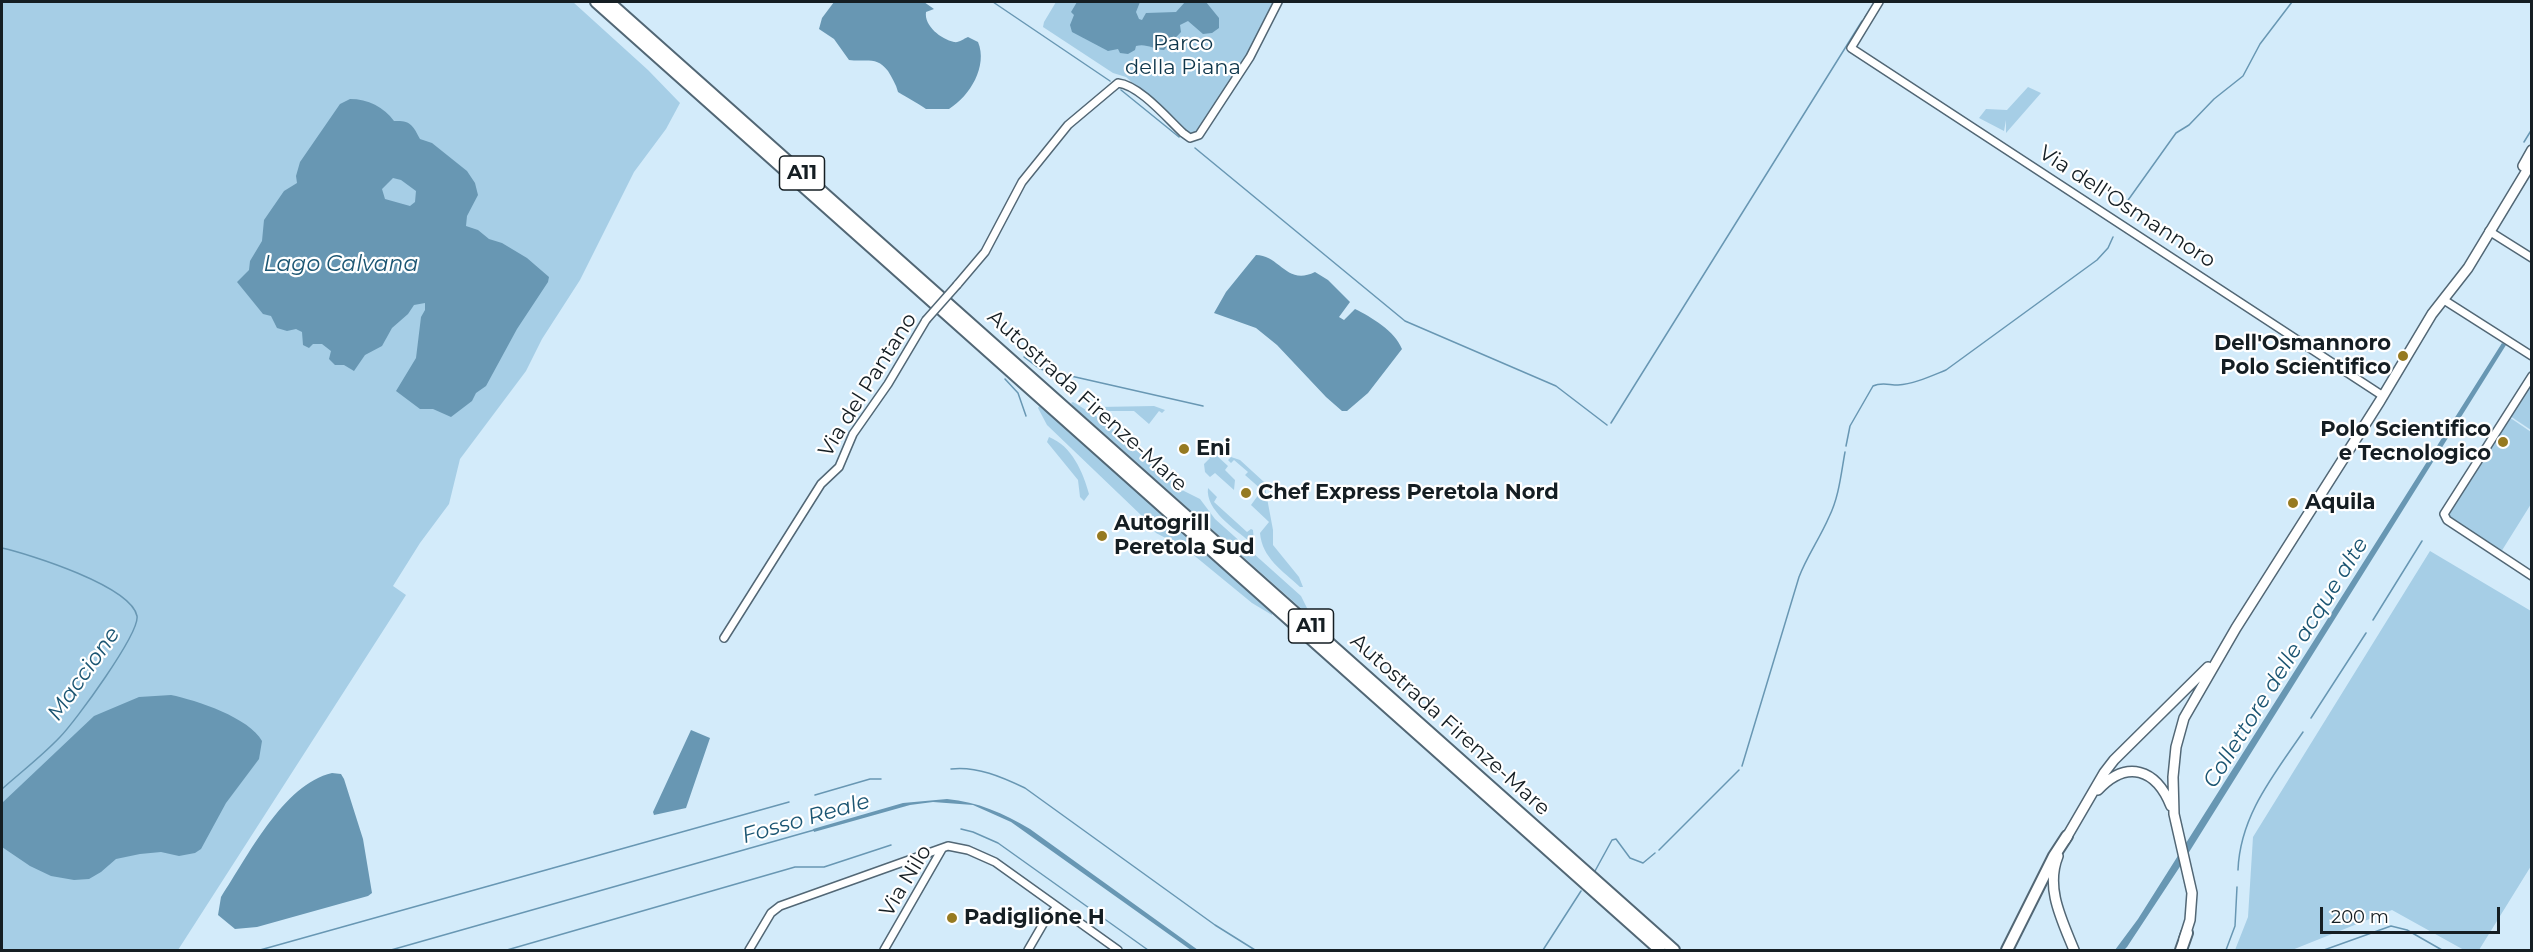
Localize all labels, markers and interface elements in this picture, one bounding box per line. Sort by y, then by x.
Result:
park label: Parco della Piana [1125,31,1241,81]
street label: Via dell'Osmannoro [2034,141,2220,273]
road number: A11 [780,156,824,190]
water label: Lago Calvana [264,252,418,278]
street label: Autostrada Firenze-Mare [982,305,1192,497]
street label: Via del Pantano [814,308,922,462]
place label: Dell'Osmannoro Polo Scientifico [2214,331,2391,381]
marker: Dell'Osmannoro Polo Scientifico [2396,349,2410,363]
place label: Polo Scientifico e Tecnologico [2320,417,2491,467]
marker: Polo Scientifico e Tecnologico [2496,435,2510,449]
place label: Eni [1196,436,1231,462]
marker: Eni [1177,442,1191,456]
place label: Chef Express Peretola Nord [1258,480,1559,506]
marker: Chef Express Peretola Nord [1239,486,1253,500]
place label: Aquila [2305,490,2375,516]
marker: Aquila [2286,496,2300,510]
place label: Autogrill Peretola Sud [1114,511,1255,561]
marker: Autogrill Peretola Sud [1095,529,1109,543]
water label: Collettore delle acque alte [2198,533,2374,793]
road number: A11 [1288,609,1334,643]
water label: Maccione [42,622,126,726]
street label: Autostrada Firenze-Mare [1345,629,1555,821]
water label: Fosso Reale [739,788,873,850]
street label: Via Nilo [875,840,937,922]
scale bar [2323,895,2503,933]
place label: Padiglione H [964,905,1105,931]
text: 200 m [2331,906,2389,928]
marker: Padiglione H [945,911,959,925]

